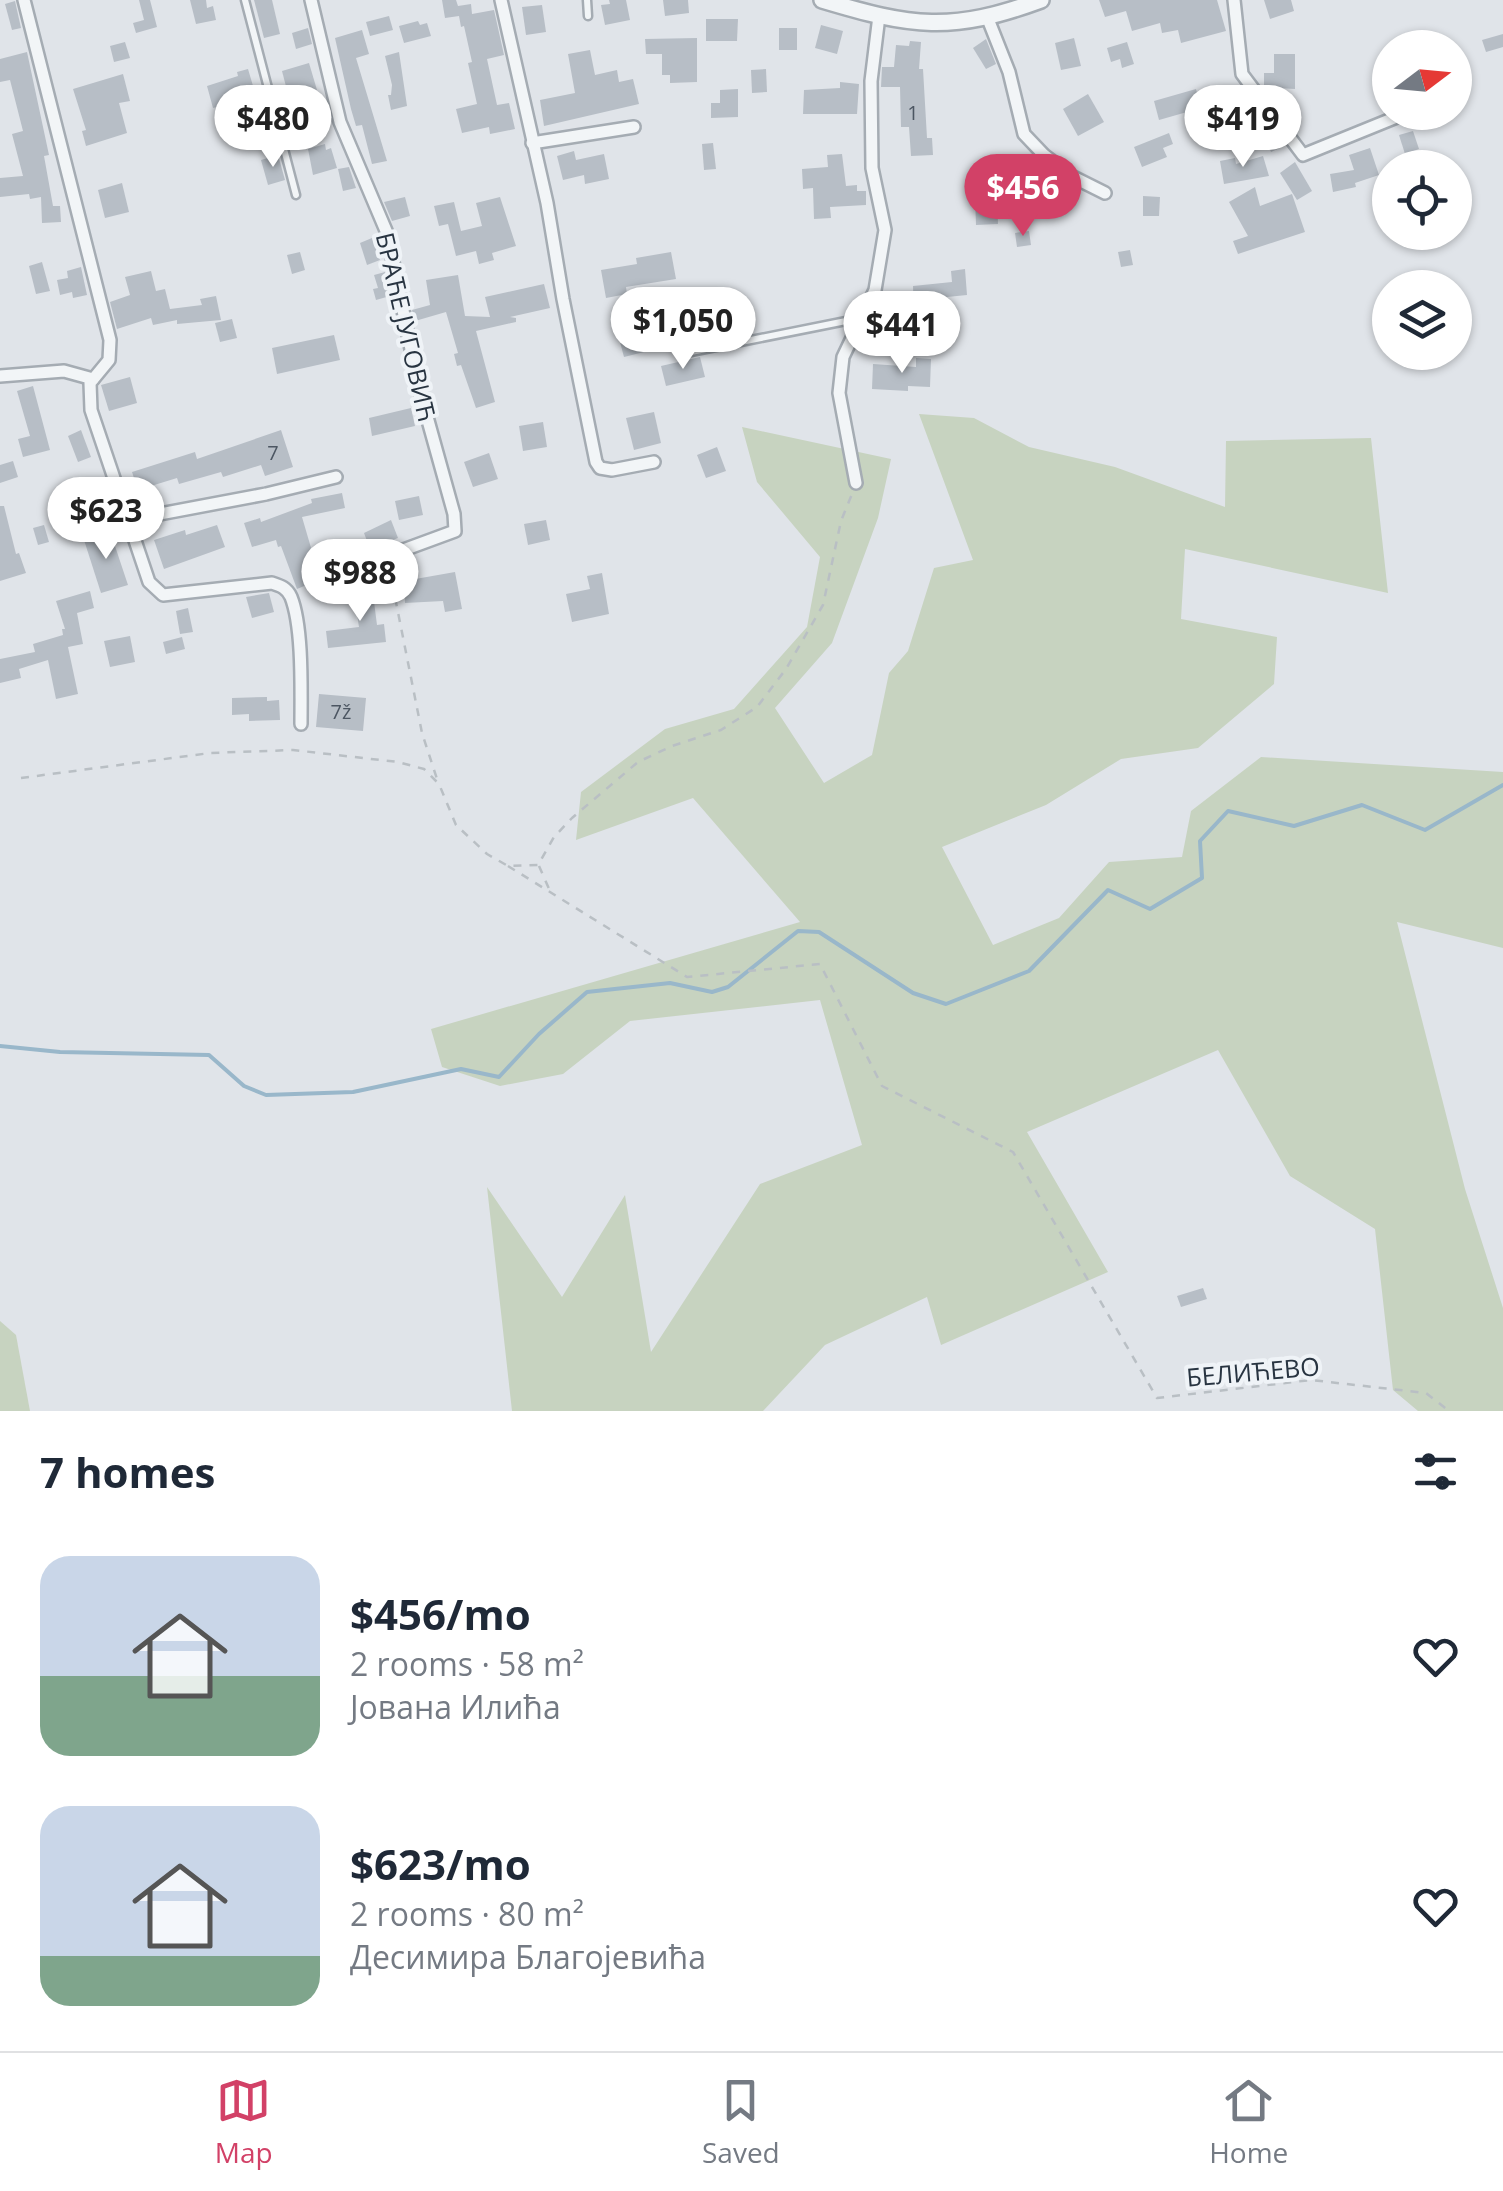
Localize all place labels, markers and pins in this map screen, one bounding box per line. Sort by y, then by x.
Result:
pin: $480 [214,85,332,170]
pin: $419 [1184,85,1302,170]
pin: $456 [964,154,1082,239]
pin: $1,050 [602,287,764,372]
pin: $441 [843,291,961,376]
pin: $623 [47,477,165,562]
pin: $988 [301,539,419,624]

